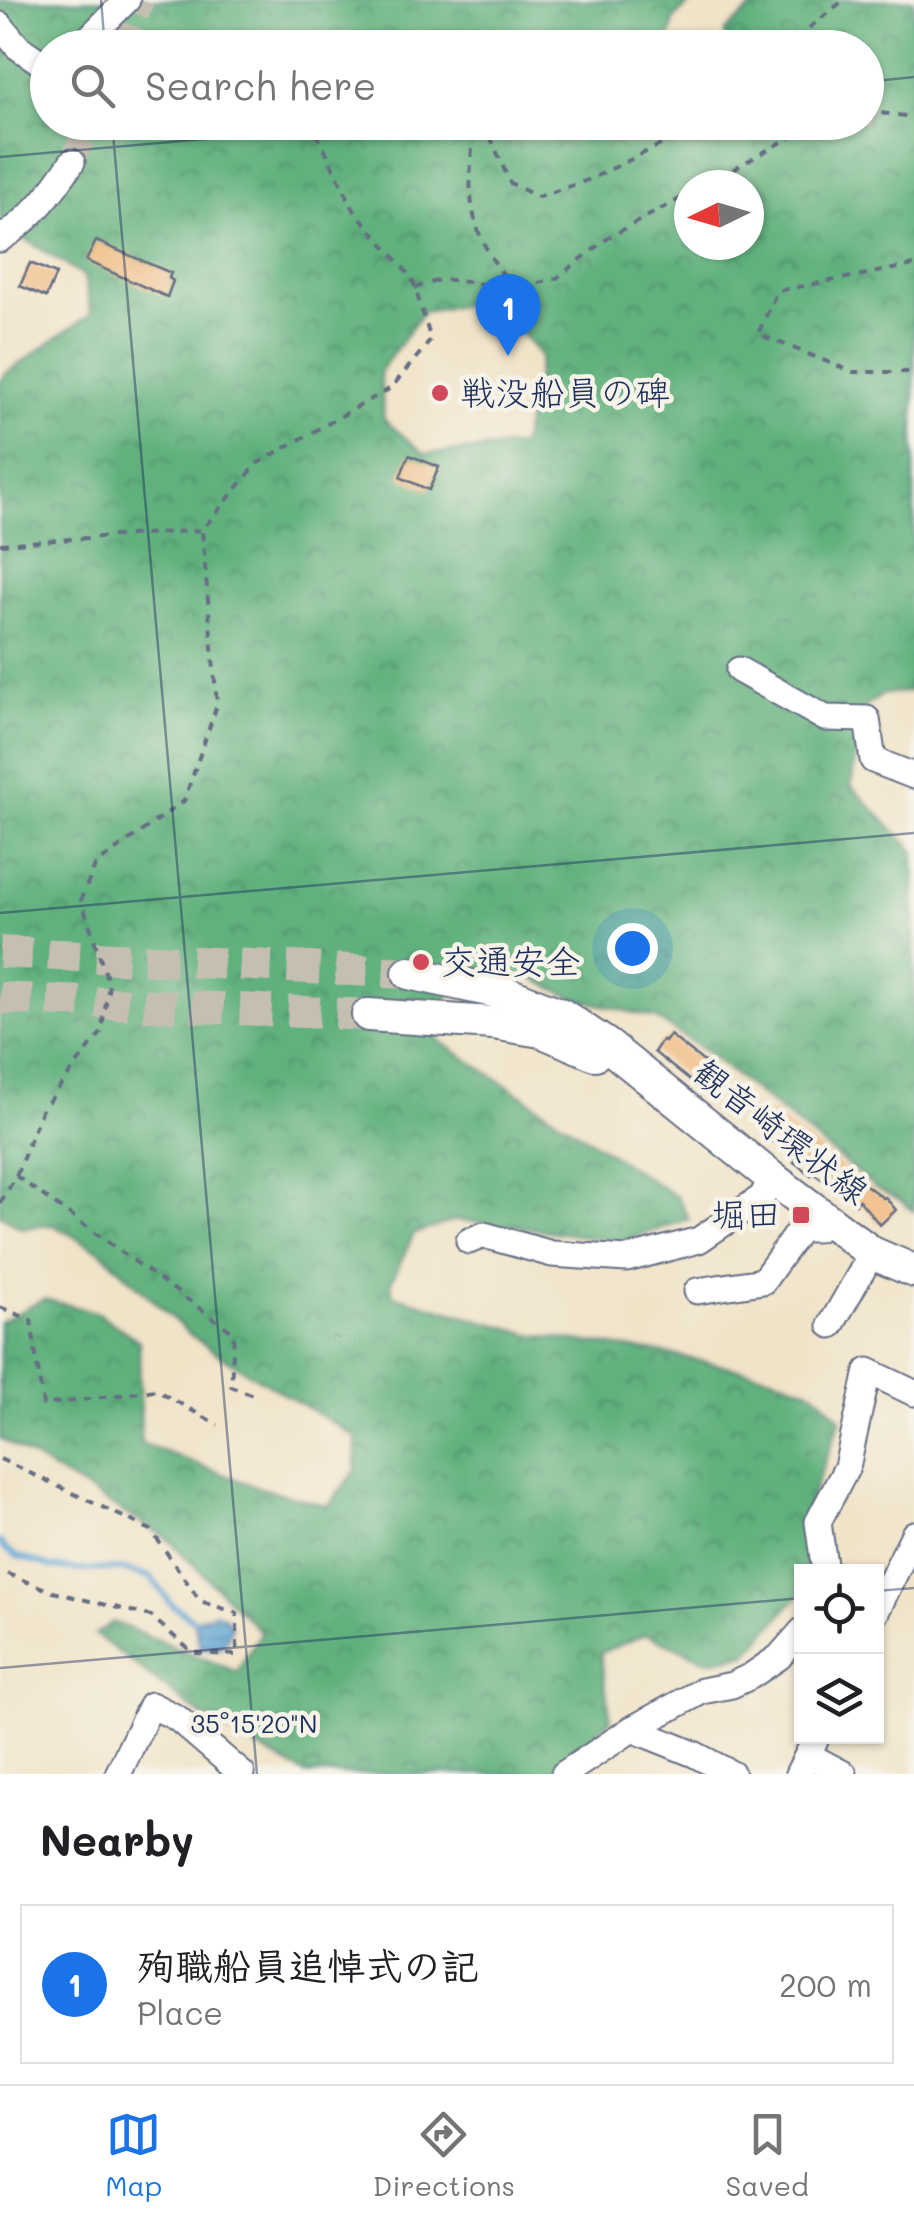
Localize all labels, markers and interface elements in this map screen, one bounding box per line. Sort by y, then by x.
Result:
search box [30,30,884,140]
icon: search [65,58,120,113]
text: Search here [145,60,376,110]
north arrow [674,170,764,260]
pin: 1 [476,274,540,356]
place label: 戦没船員の碑 [460,368,670,414]
marker: 戦没船員の碑 [429,382,451,404]
your location [607,923,658,974]
place label: 交通安全 [441,937,581,983]
marker: 交通安全 [410,951,432,973]
street label: 観音崎環状線 [685,1048,879,1213]
place label: 堀田 [711,1190,781,1236]
marker: 堀田 [790,1204,812,1226]
map controls [794,1564,884,1744]
button: locate [794,1564,884,1654]
button: layers [794,1654,884,1744]
text: 35°15'20"N [191,1707,317,1739]
text: Nearby [40,1812,194,1867]
text: 殉職船員追悼式の記 [137,1940,479,1990]
text: 1 [67,1963,82,2005]
text: 200 m [779,1963,872,2005]
text: Place [137,1991,223,2033]
tab: Map [105,2107,162,2203]
tab: Directions [373,2107,515,2203]
tab: Saved [726,2107,809,2203]

